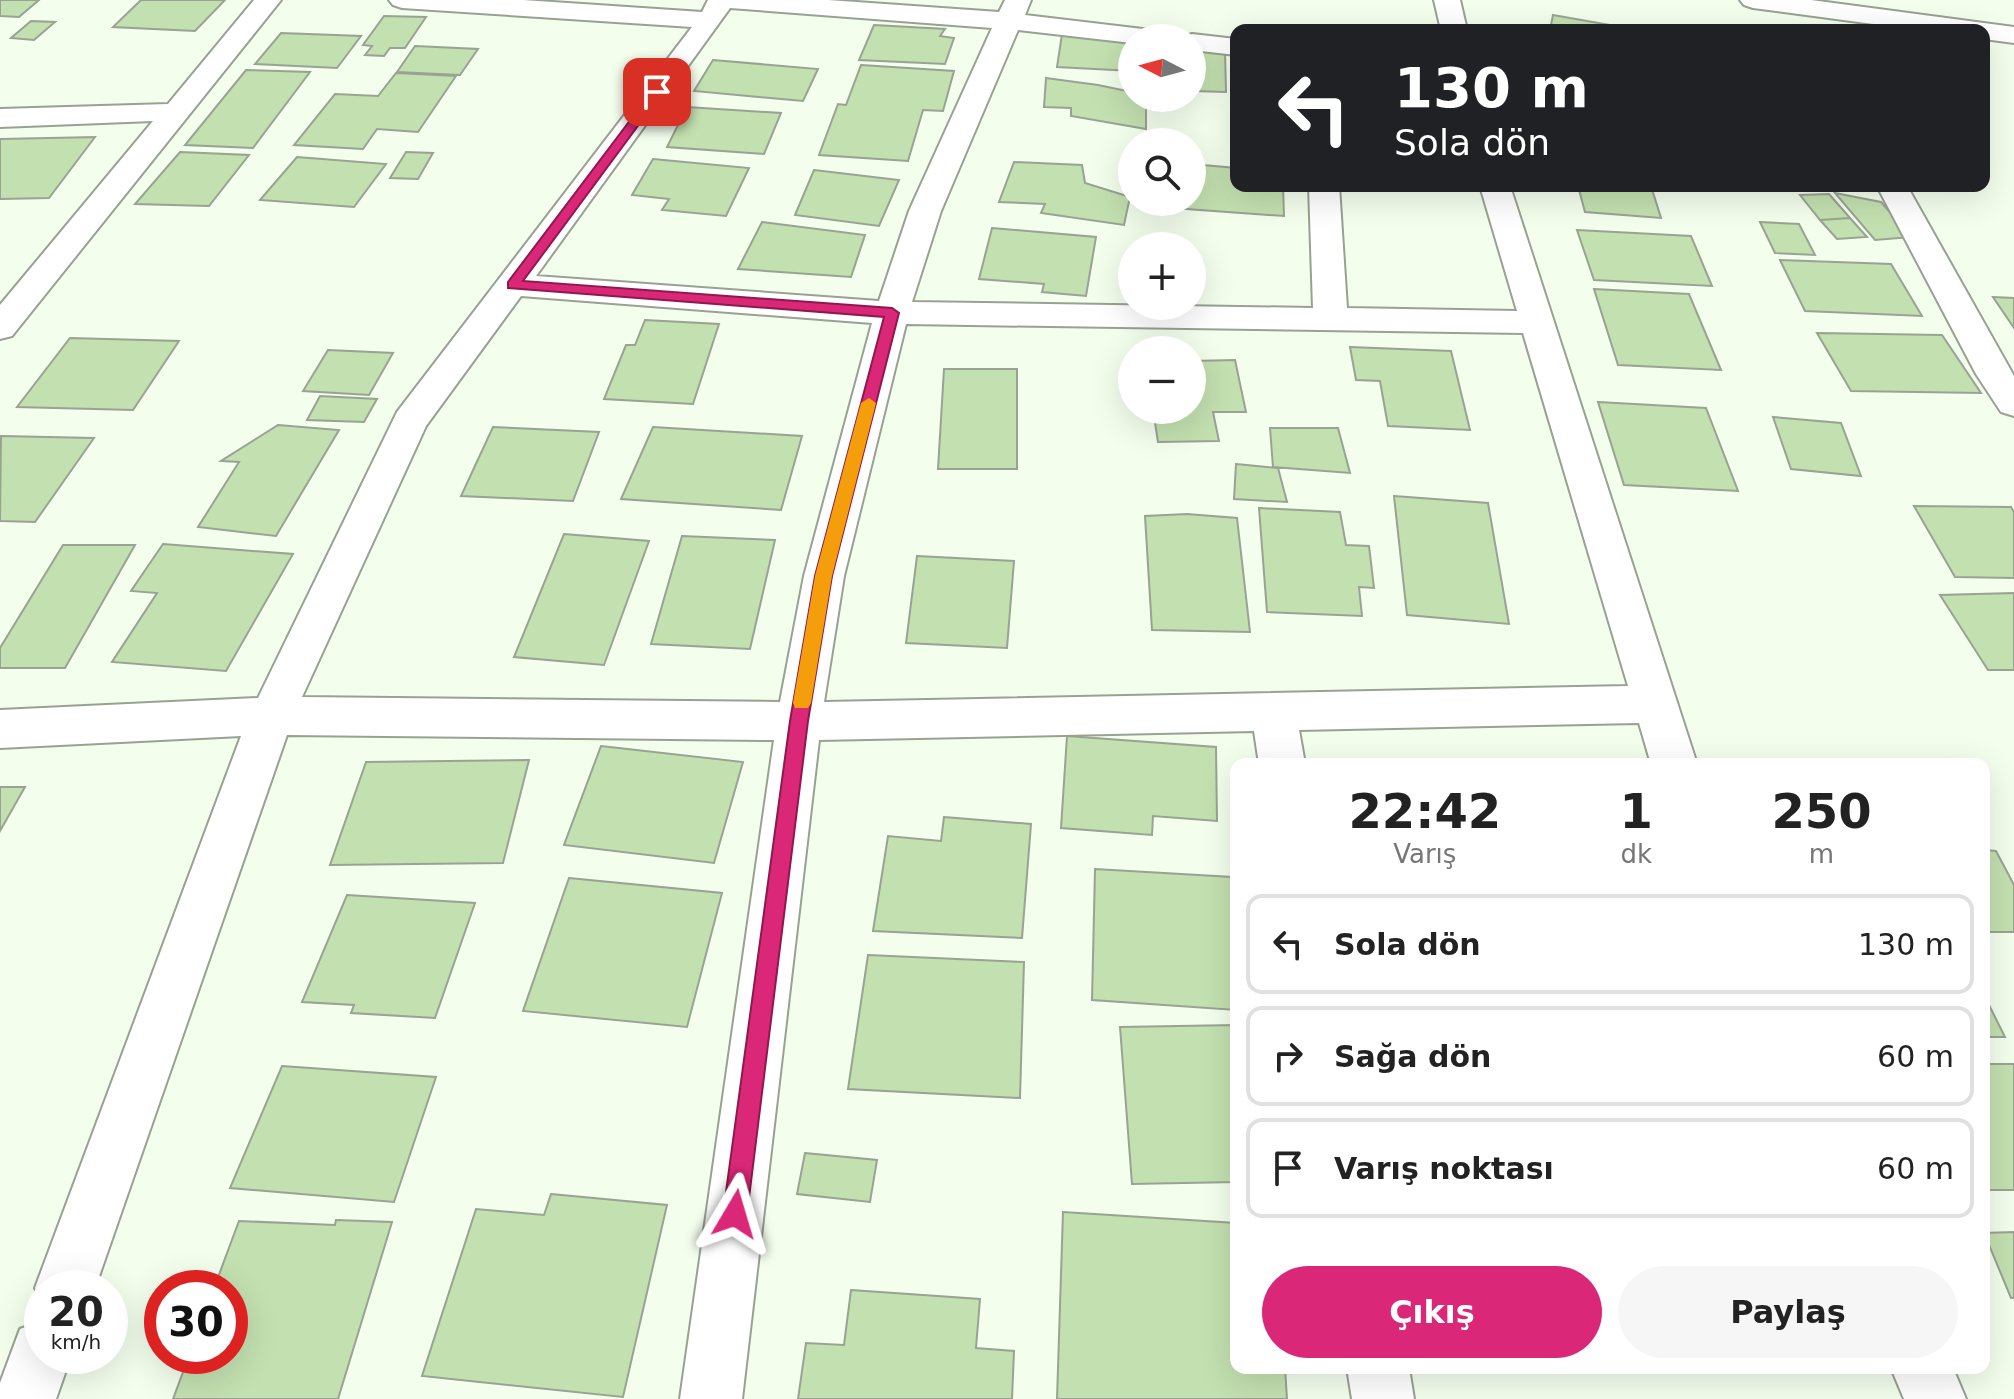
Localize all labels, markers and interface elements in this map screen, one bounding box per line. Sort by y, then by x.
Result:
north arrow [1118,24,1206,112]
map controls [1118,24,1206,424]
text: 130 m [1394,55,1589,120]
icon: left [1262,56,1366,160]
pin [623,58,691,126]
icon: arrive [635,70,679,114]
text: Sola dön [1394,122,1550,163]
button: search [1118,128,1206,216]
button: + [1118,232,1206,320]
button: − [1118,336,1206,424]
text: 22:42 [1348,783,1501,839]
text: 1 [1620,783,1653,839]
text: 250 [1771,783,1872,839]
text: Varış [1393,839,1456,869]
text: dk [1621,839,1652,869]
text: m [1809,839,1834,869]
icon: left [1266,922,1310,966]
text: Sola dön [1334,927,1481,962]
text: 130 m [1858,927,1954,962]
icon: right [1266,1034,1310,1078]
text: Sağa dön [1334,1039,1491,1074]
text: 60 m [1877,1039,1954,1074]
icon: arrive [1266,1146,1310,1190]
text: Varış noktası [1334,1151,1554,1186]
text: 60 m [1877,1151,1954,1186]
position arrow [693,1172,777,1256]
button: Çıkış [1262,1266,1602,1358]
button: Paylaş [1618,1266,1958,1358]
speed limit sign: 30 [144,1270,248,1374]
text: 20 [48,1289,104,1335]
text: km/h [51,1330,101,1354]

